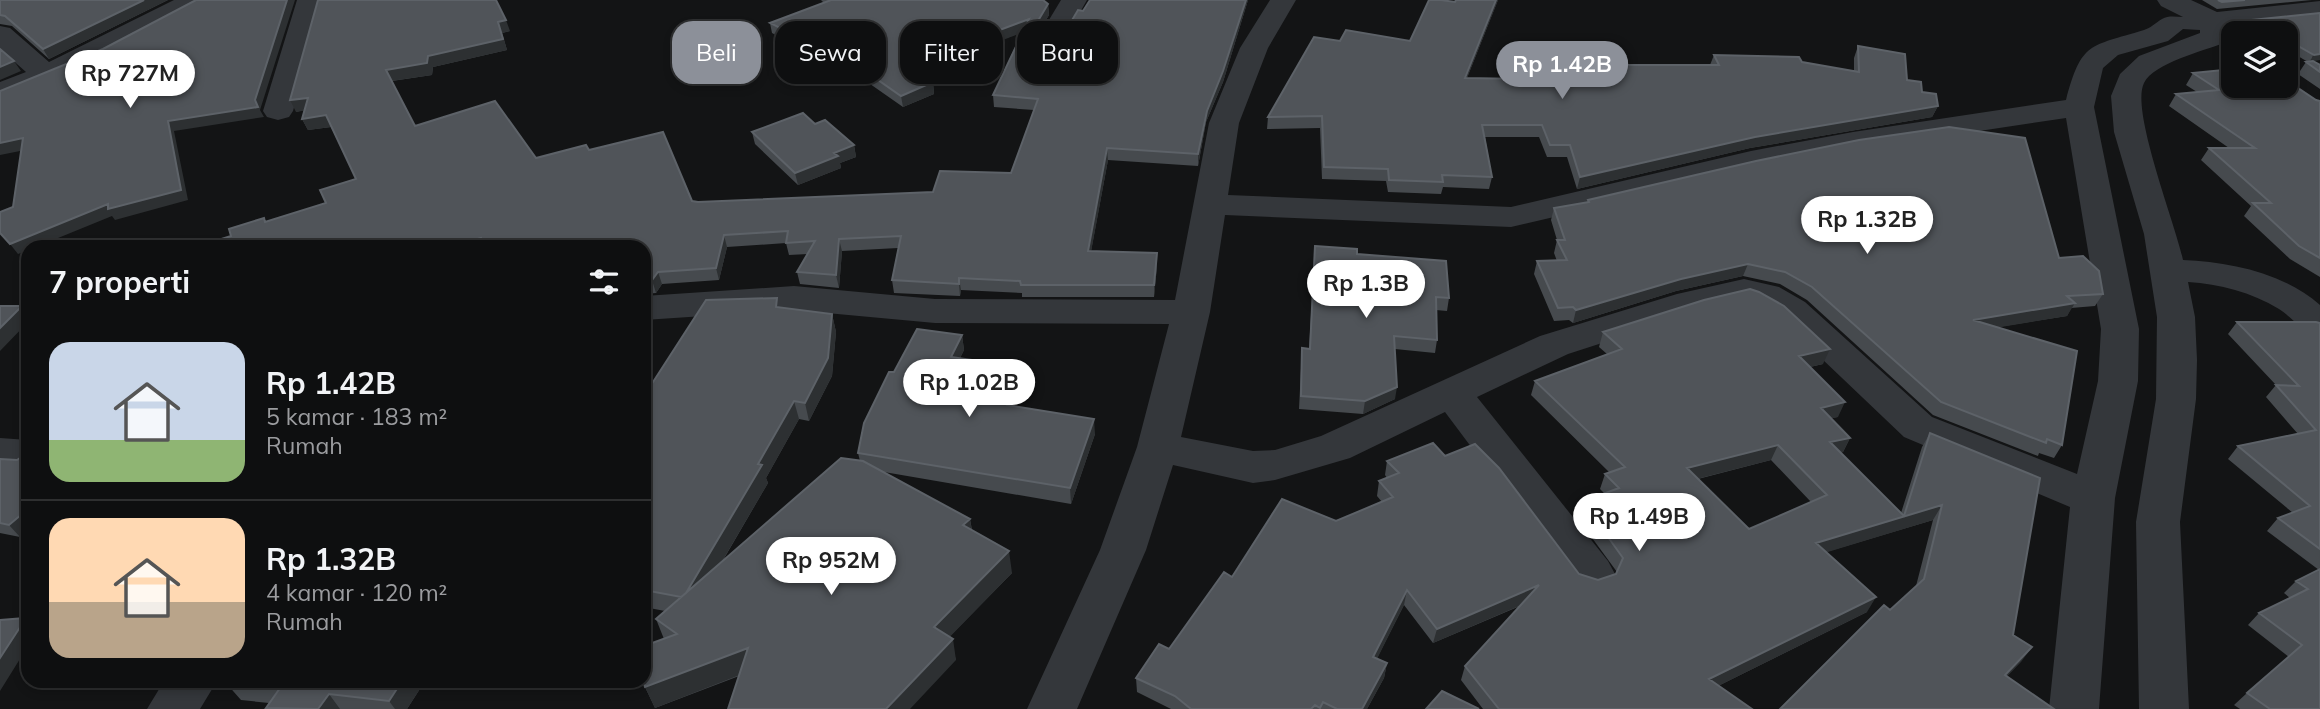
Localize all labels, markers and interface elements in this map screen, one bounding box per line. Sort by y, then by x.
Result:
chip: Beli [672,21,761,84]
chip: Sewa [775,21,886,84]
chip: Filter [900,21,1003,84]
chip: Baru [1017,21,1118,84]
map controls [2221,21,2298,98]
button: layers [2221,21,2298,98]
pin: Rp 1.42B [1490,42,1634,101]
text: Rp 1.42B [1512,49,1612,78]
pin: Rp 727M [65,50,195,110]
text: Rp 727M [81,58,179,87]
pin: Rp 1.32B [1795,196,1939,256]
text: Rp 1.32B [1817,204,1917,233]
pin: Rp 1.3B [1301,260,1431,320]
text: 7 properti [49,263,190,301]
icon: filters [585,263,623,301]
text: Rp 1.3B [1323,268,1409,297]
pin: Rp 1.02B [897,360,1041,419]
text: Rp 1.42B [266,364,396,402]
text: Rp 1.02B [919,367,1019,396]
icon: home [105,370,189,454]
text: 5 kamar · 183 m² [266,402,447,431]
text: Rumah [266,431,343,460]
pin: Rp 1.49B [1567,494,1711,553]
text: Rp 1.49B [1589,501,1689,530]
pin: Rp 952M [766,538,896,597]
text: Rp 1.32B [266,540,396,578]
text: Rp 952M [782,545,880,574]
icon: home [105,546,189,630]
text: 4 kamar · 120 m² [266,578,447,607]
text: Rumah [266,607,343,636]

